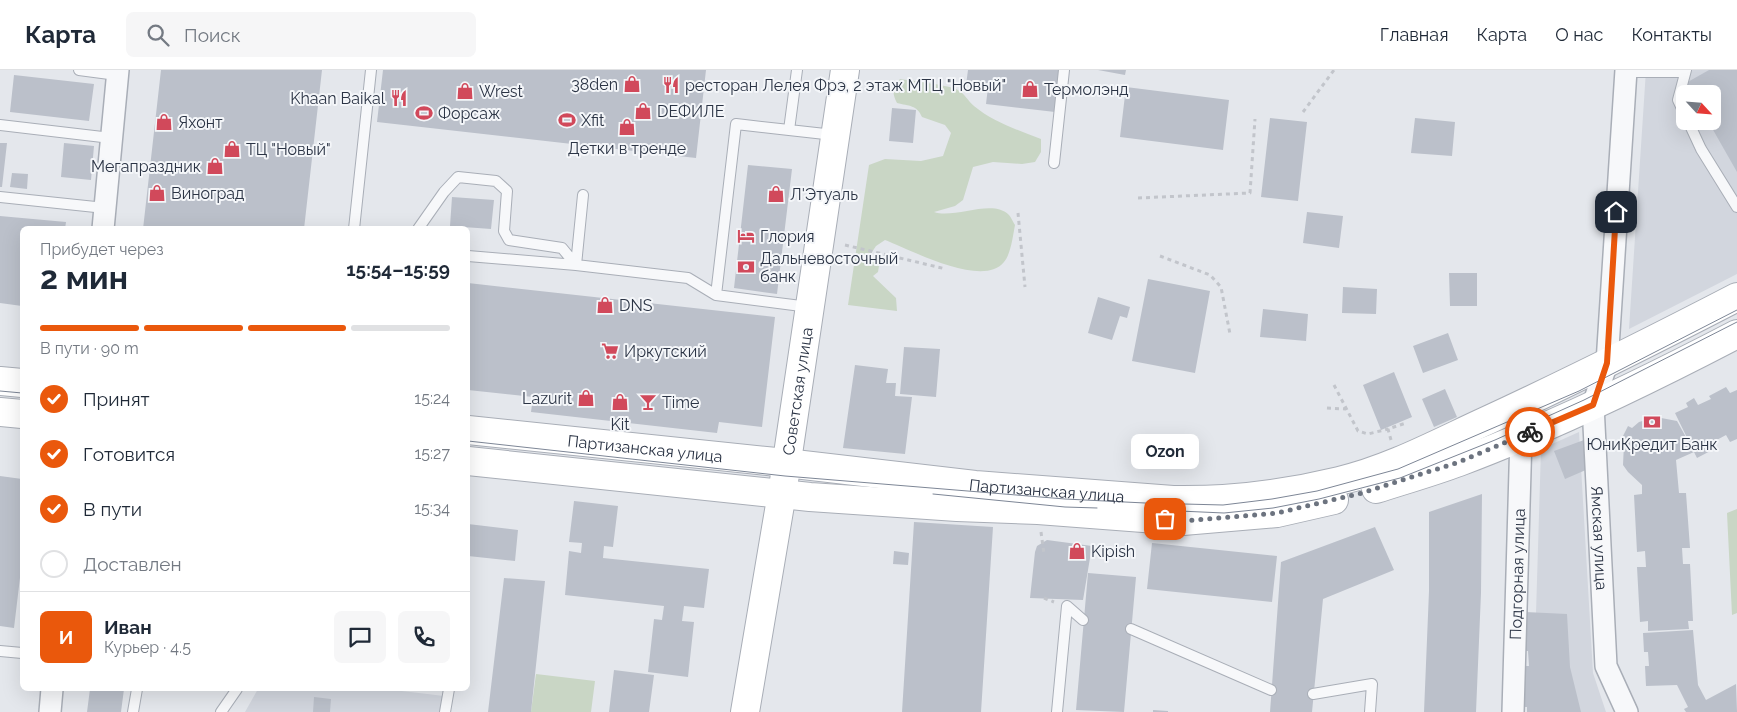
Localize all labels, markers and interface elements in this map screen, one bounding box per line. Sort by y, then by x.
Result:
search box [126,12,476,57]
text: Карта [25,20,96,49]
icon: search [144,21,172,49]
text: Поиск [184,24,241,46]
text: Главная [1380,24,1448,45]
text: Карта [1476,24,1527,45]
text: О нас [1555,24,1603,45]
text: Контакты [1631,24,1712,45]
shop icon: 38den [622,74,642,94]
place label: 38den [571,75,618,94]
restaurant icon: ресторан Лелея Фрэ, 2 этаж МТЦ "Новый" [661,75,681,95]
place label: ресторан Лелея Фрэ, 2 этаж МТЦ "Новый" [685,76,1006,95]
shop icon: Термолэнд [1020,79,1040,99]
place label: Термолэнд [1044,80,1129,99]
shop icon: Wrest [455,81,475,101]
place label: Wrest [479,82,524,101]
north arrow [1676,85,1721,130]
map controls [1676,85,1721,130]
restaurant icon: Khaan Baikal [389,88,409,108]
place label: Khaan Baikal [290,89,386,108]
shop icon: DЕФИЛЕ [633,101,653,121]
place label: DЕФИЛЕ [657,102,725,121]
sports icon: Форсаж [414,103,434,123]
place label: Форсаж [438,104,501,123]
sports icon: Xfit [557,110,577,130]
place label: Xfit [581,111,605,130]
shop icon: Яхонт [154,112,174,132]
place label: Яхонт [178,113,223,132]
shop icon: Детки в тренде [617,117,637,137]
shop icon: ТЦ "Новый" [222,139,242,159]
place label: Детки в тренде [568,139,686,158]
place label: ТЦ "Новый" [246,140,331,159]
shop icon: Мегапраздник [205,156,225,176]
place label: Мегапраздник [91,157,201,176]
shop icon: Виноград [147,183,167,203]
place label: Виноград [171,184,244,203]
shop icon: Л'Этуаль [766,184,786,204]
place label: Л'Этуаль [790,185,858,204]
pin [1595,191,1637,233]
icon: home [1602,198,1630,226]
hotel icon: Глория [736,226,756,246]
place label: Глория [760,227,815,246]
text: Прибудет через [40,240,164,259]
place label: Дальневосточный банк [760,249,898,286]
bank icon: Дальневосточный банк [736,257,756,277]
text: 15:54–15:59 [346,258,450,280]
text: 2 мин [40,259,128,296]
shop icon: DNS [595,295,615,315]
place label: DNS [619,296,653,315]
street label: Советская улица [779,326,817,457]
text: В пути · 90 m [40,339,139,358]
supermarket icon: Иркутский [600,341,620,361]
place label: Иркутский [624,342,707,361]
icon: check [40,385,68,413]
text: Принят [83,388,150,410]
shop icon: Lazurit [576,388,596,408]
text: 15:24 [414,389,450,408]
place label: Lazurit [522,389,573,408]
shop icon: Kit [610,392,630,412]
bar icon: Time [638,392,658,412]
place label: Time [662,393,699,412]
courier [1505,407,1555,457]
bank icon: ЮниКредит Банк [1642,412,1662,432]
place label: Kit [610,415,630,434]
icon: bike [1516,418,1544,446]
street label: Партизанская улица [567,431,723,466]
callout: Ozon [1131,434,1199,469]
place label: ЮниКредит Банк [1586,435,1718,454]
icon: check [40,440,68,468]
text: Ozon [1145,442,1185,461]
text: Готовится [83,443,175,465]
text: 15:27 [415,444,450,463]
street label: Партизанская улица [968,475,1125,506]
street label: Ямская улица [1587,485,1611,591]
icon: check [40,495,68,523]
text: В пути [83,498,142,520]
pin [1144,498,1186,540]
text: 15:34 [414,499,450,518]
icon: bag [1151,505,1179,533]
street label: Подгорная улица [1506,508,1529,640]
shop icon: Kipish [1067,541,1087,561]
place label: Kipish [1091,542,1135,561]
text: Доставлен [83,553,182,575]
button: chat [334,611,386,663]
button: phone [398,611,450,663]
text: Иван [104,616,152,638]
text: И [59,626,73,648]
text: Курьер · 4.5 [104,638,191,657]

